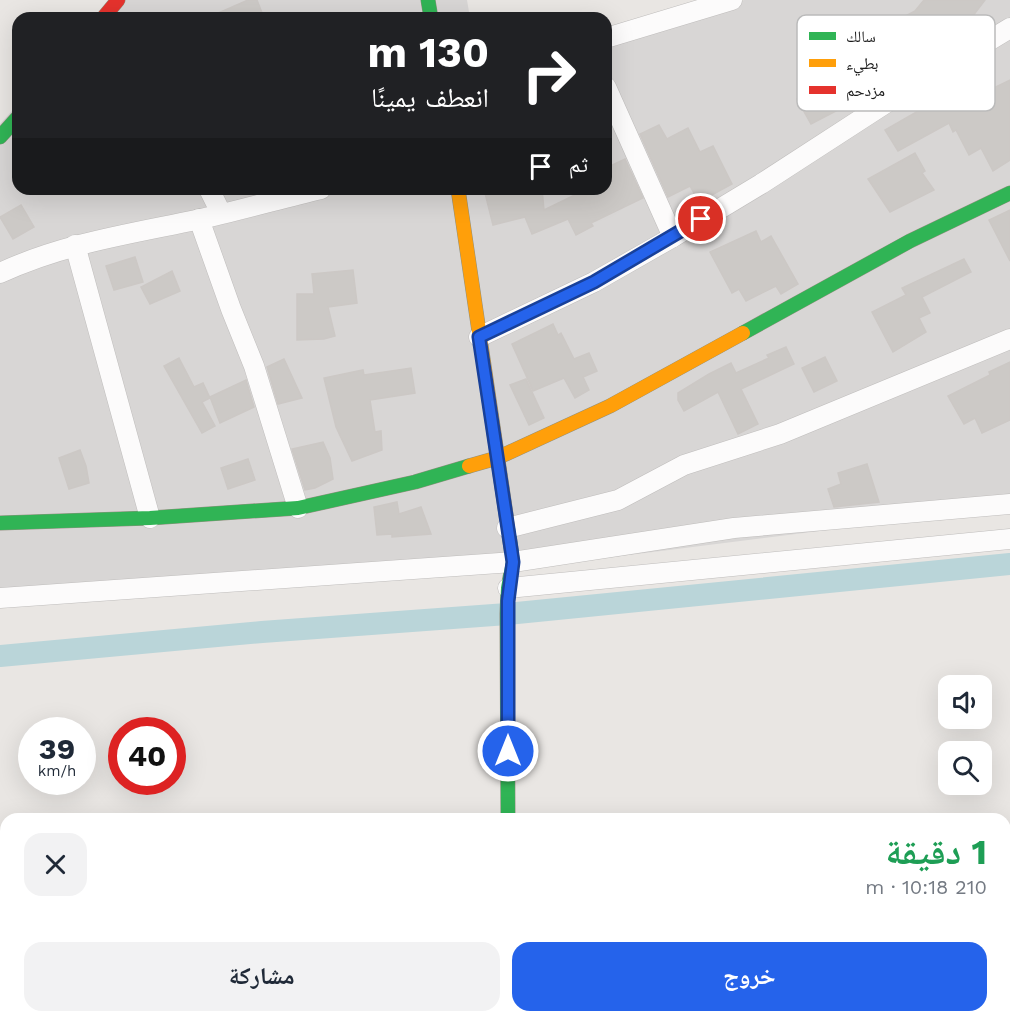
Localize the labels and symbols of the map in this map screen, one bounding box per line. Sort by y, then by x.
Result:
legend [797,15,995,111]
text: سالك [846,27,876,46]
text: بطيء [846,54,878,76]
text: مزدحم [846,81,885,101]
pin [675,193,726,244]
speed limit sign: 40 [108,717,186,795]
position arrow [476,719,540,783]

